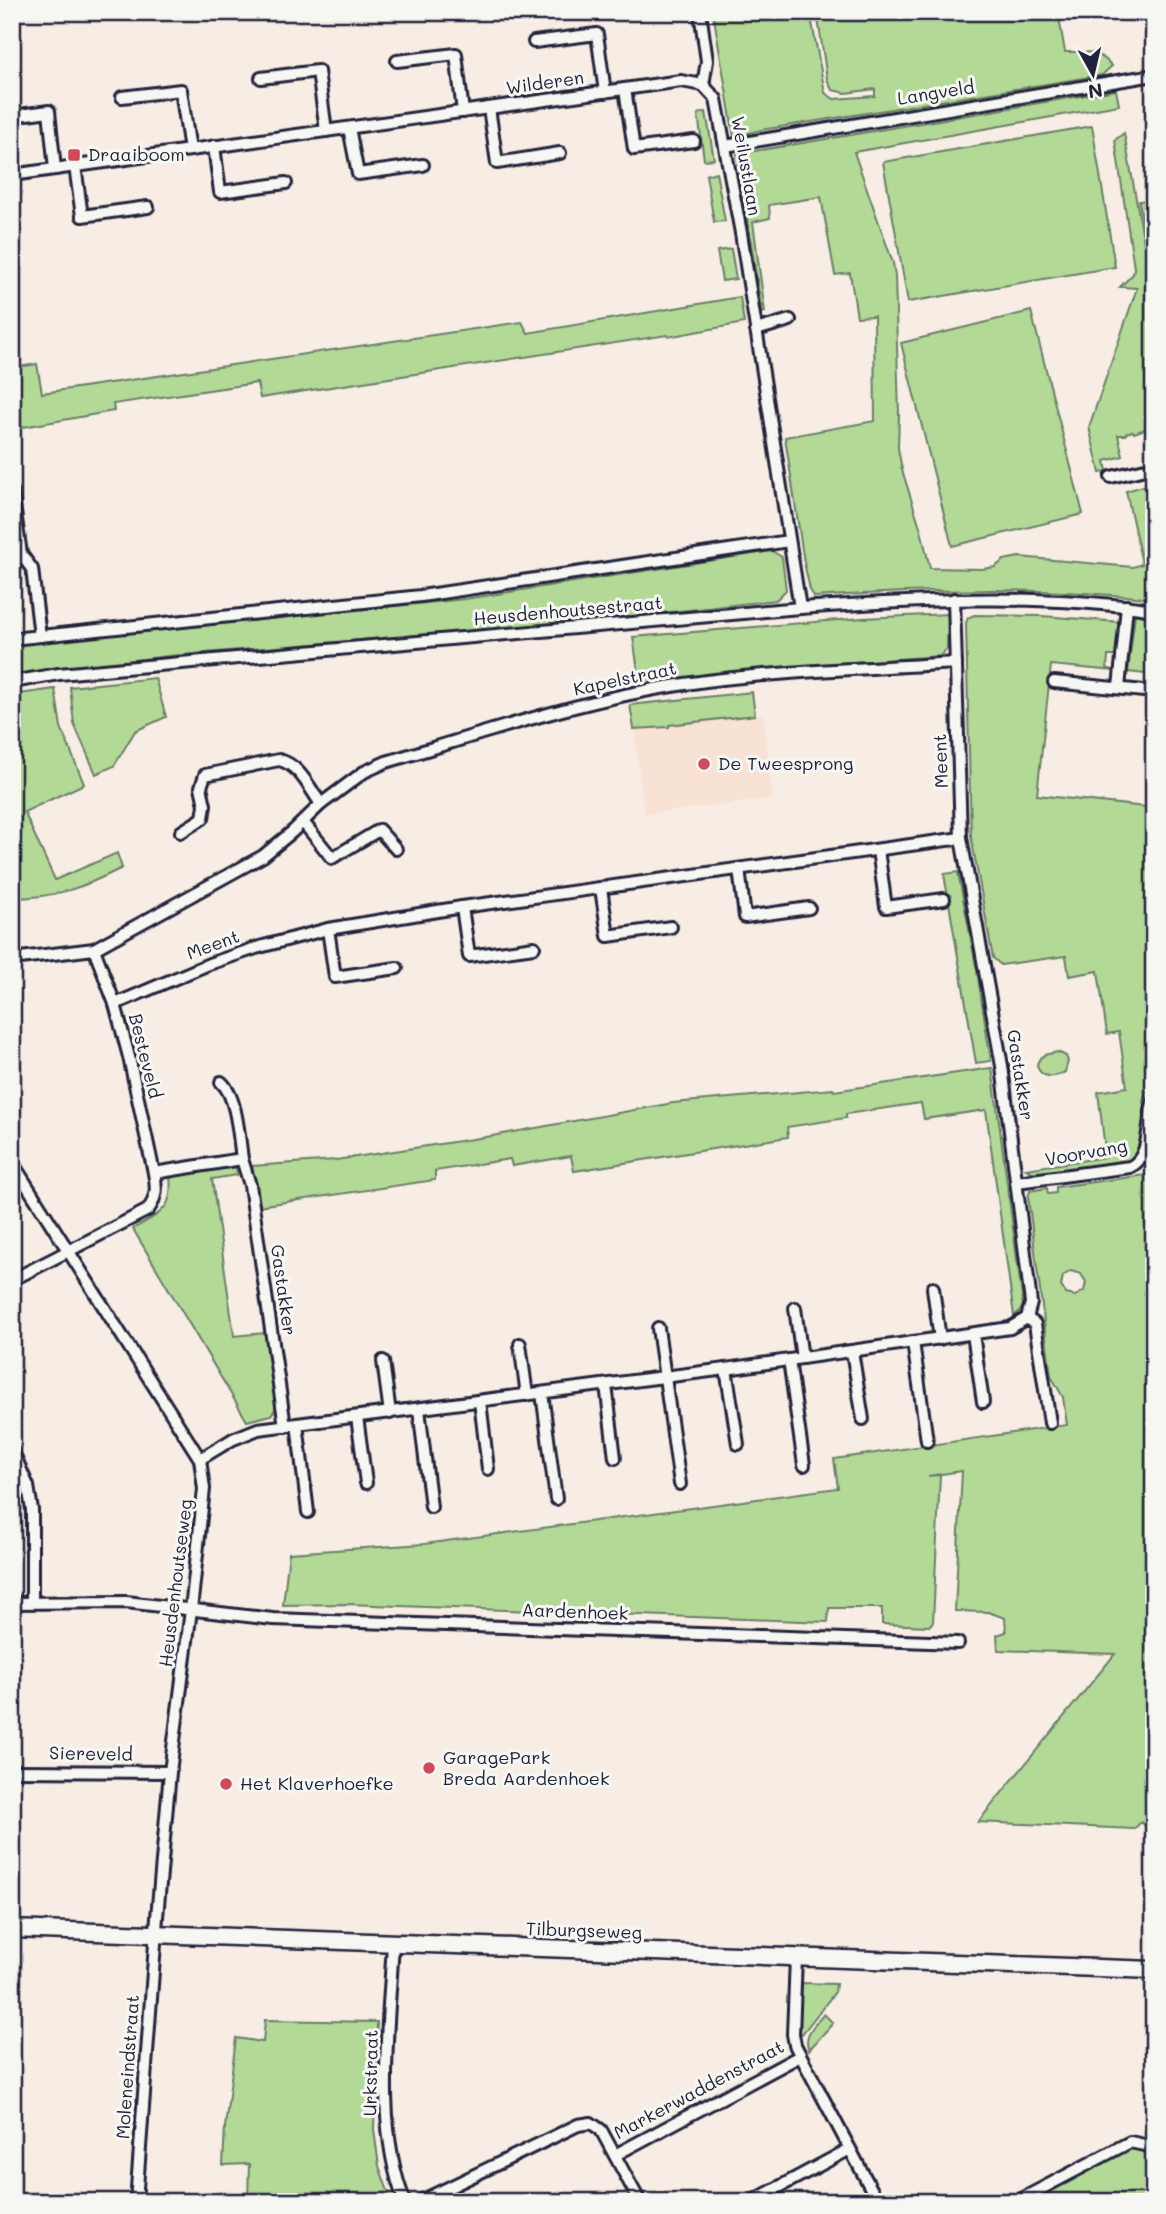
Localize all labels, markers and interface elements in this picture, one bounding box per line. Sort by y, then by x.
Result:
north arrow [1058,38,1128,108]
street label: Wilderen [504,65,585,99]
street label: Langveld [896,74,976,110]
text: N [1087,78,1104,105]
street label: Weilustlaan [726,114,768,217]
place label: Draaiboom [88,142,185,166]
marker: Draaiboom [66,147,82,163]
street label: Heusdenhoutsestraat [472,590,663,630]
street label: Kapelstraat [571,655,679,701]
street label: Meent [927,733,953,789]
place label: De Tweesprong [718,751,854,775]
marker: De Tweesprong [696,756,712,772]
street label: Meent [183,923,242,965]
street label: Besteveld [124,1011,168,1101]
street label: Gastakker [1002,1028,1040,1122]
street label: Voorvang [1043,1133,1129,1171]
street label: Gastakker [266,1243,302,1337]
street label: Heusdenhoutseweg [153,1497,197,1668]
street label: Aardenhoek [521,1597,629,1625]
street label: Siereveld [49,1740,133,1766]
place label: GaragePark Breda Aardenhoek [443,1745,610,1790]
marker: GaragePark Breda Aardenhoek [421,1760,437,1776]
place label: Het Klaverhoefke [240,1771,394,1795]
marker: Het Klaverhoefke [218,1776,234,1792]
street label: Tilburgseweg [526,1916,643,1944]
street label: Moleneindstraat [110,1994,144,2140]
street label: Urkstraat [357,2029,383,2117]
street label: Markerwaddenstraat [609,2034,788,2144]

